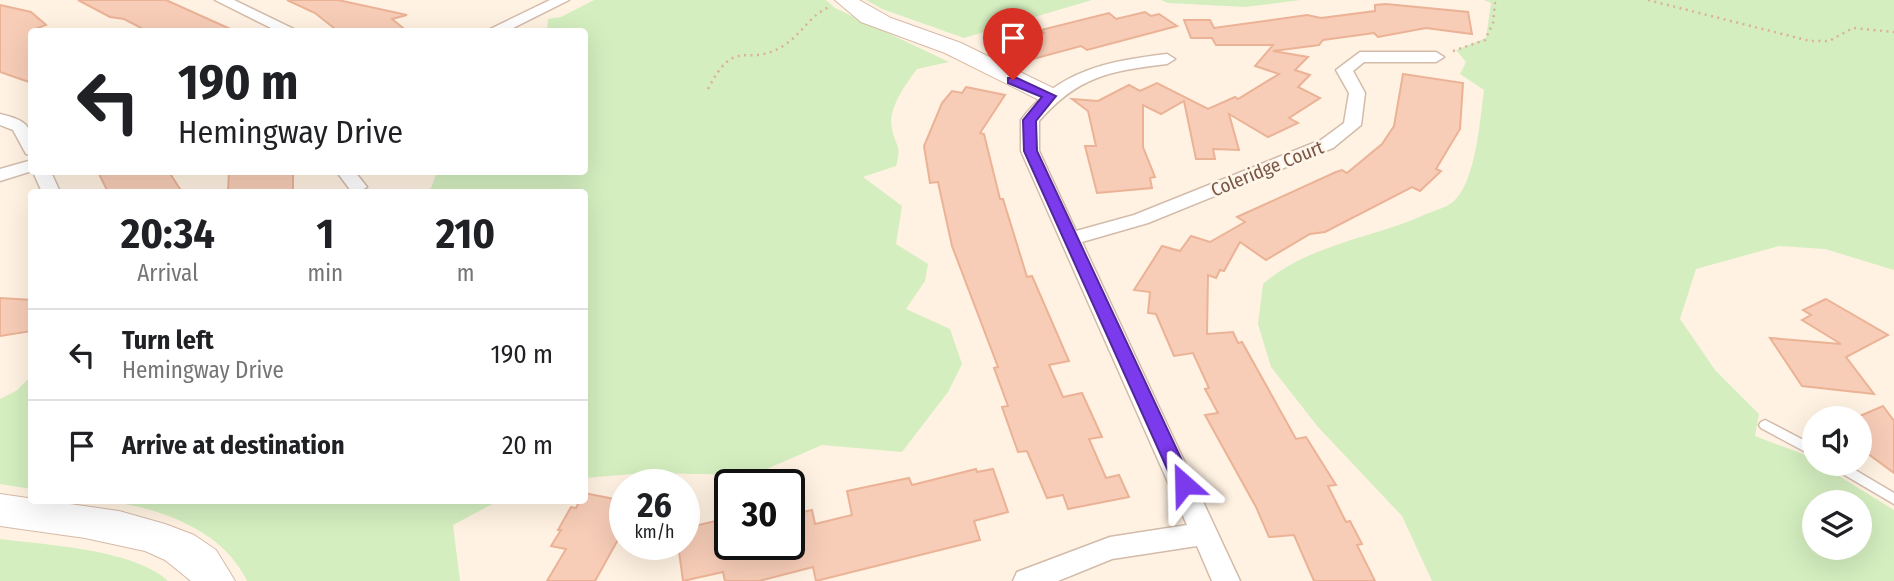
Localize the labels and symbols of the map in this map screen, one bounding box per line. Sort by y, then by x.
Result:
pin [983,8,1043,80]
street label: Coleridge Court [1207,135,1328,202]
position arrow [1147,447,1221,521]
speed limit sign: 30 [714,469,805,560]

